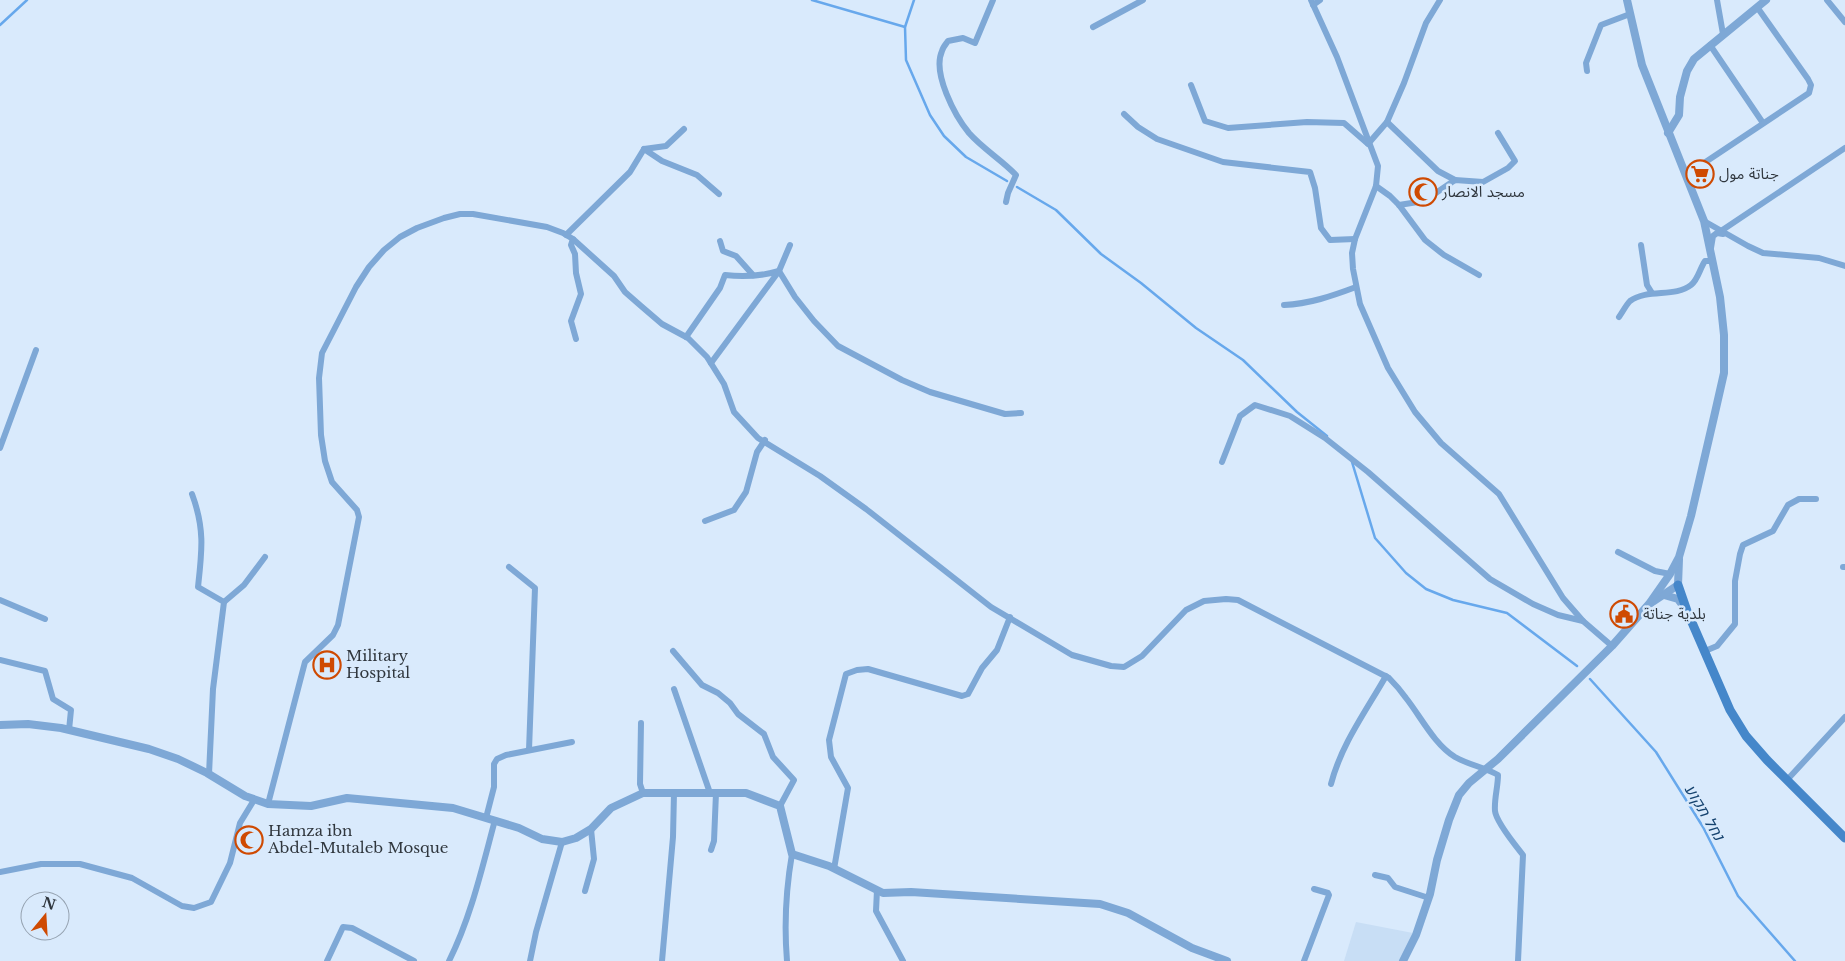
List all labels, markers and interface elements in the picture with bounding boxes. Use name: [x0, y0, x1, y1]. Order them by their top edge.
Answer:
supermarket icon: جناتة مول: [1685, 159, 1715, 189]
place label: جناتة مول: [1719, 164, 1779, 183]
mosque icon: مسجد الانصار: [1408, 177, 1438, 207]
place label: مسجد الانصار: [1441, 182, 1525, 201]
public building icon: بلدية جناتة: [1609, 599, 1639, 629]
place label: بلدية جناتة: [1643, 604, 1706, 623]
place label: Military Hospital: [346, 646, 410, 682]
hospital icon: Military Hospital: [312, 650, 342, 680]
water label: נחל תקוע: [1680, 780, 1730, 845]
place label: Hamza ibn Abdel-Mutaleb Mosque: [267, 821, 448, 857]
mosque icon: Hamza ibn Abdel-Mutaleb Mosque: [234, 825, 264, 855]
north arrow: [20, 891, 70, 941]
text: N: [40, 893, 58, 914]

